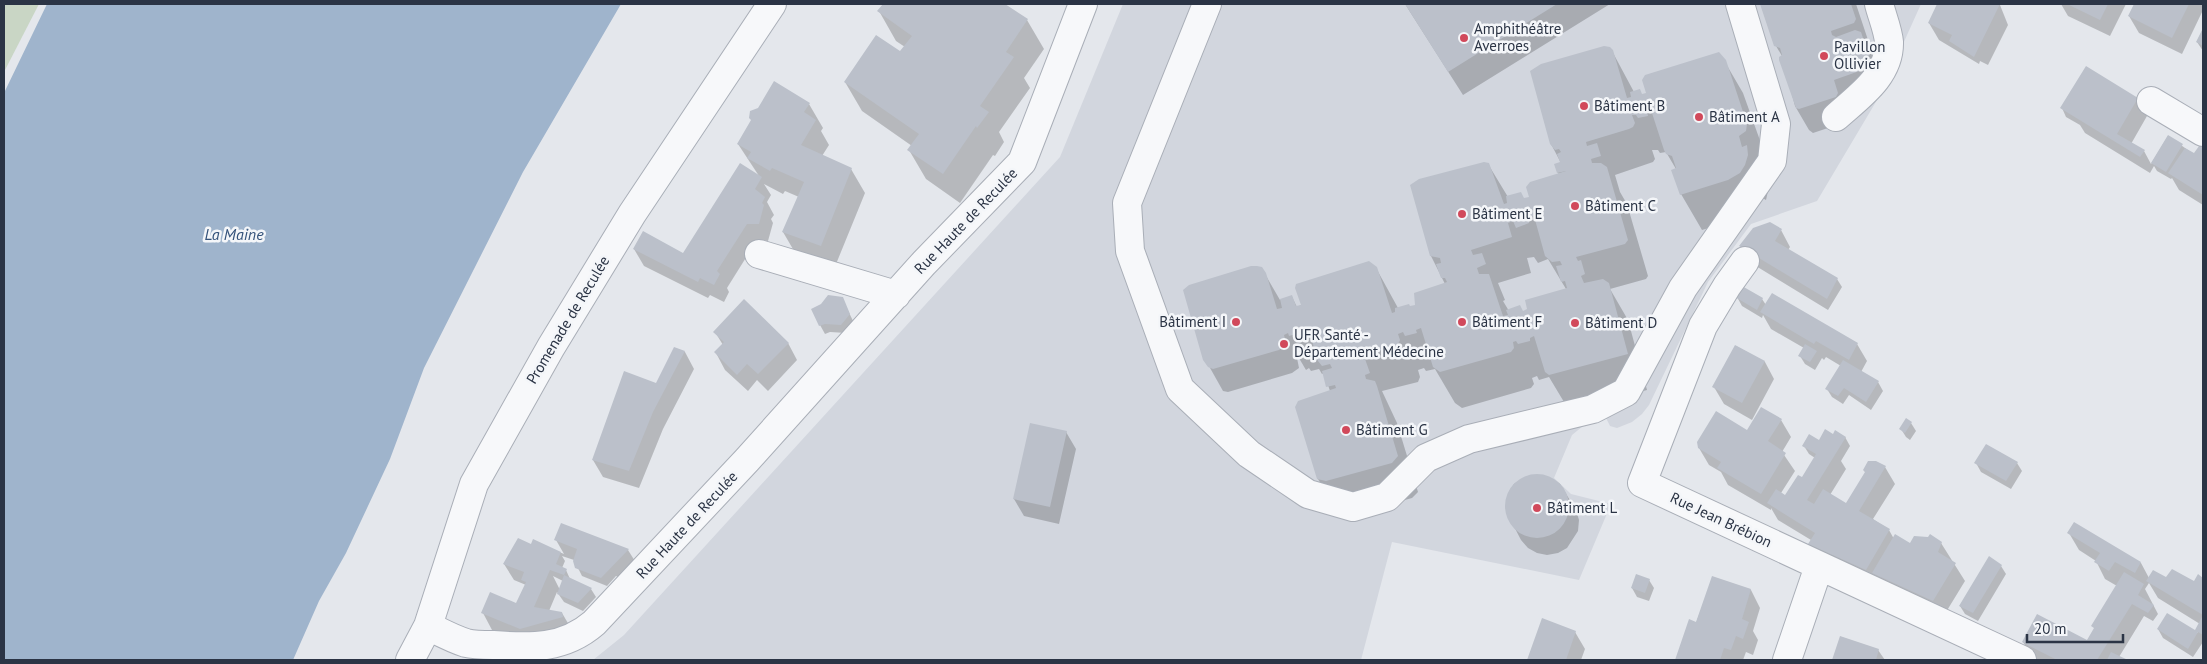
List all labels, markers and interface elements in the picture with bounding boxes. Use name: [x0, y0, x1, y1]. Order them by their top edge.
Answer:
place label: Amphithéâtre Averroes: [1474, 19, 1561, 55]
marker: Amphithéâtre Averroes: [1458, 32, 1470, 44]
place label: Pavillon Ollivier: [1834, 37, 1886, 73]
marker: Pavillon Ollivier: [1818, 50, 1830, 62]
place label: Bâtiment B: [1594, 96, 1665, 115]
marker: Bâtiment B: [1578, 100, 1590, 112]
place label: Bâtiment A: [1709, 107, 1780, 126]
marker: Bâtiment A: [1693, 111, 1705, 123]
street label: Rue Haute de Reculée: [910, 164, 1021, 278]
place label: Bâtiment C: [1585, 196, 1656, 215]
marker: Bâtiment C: [1569, 200, 1581, 212]
place label: Bâtiment E: [1472, 204, 1542, 223]
marker: Bâtiment E: [1456, 208, 1468, 220]
water label: La Maine: [204, 224, 264, 244]
street label: Promenade de Reculée: [522, 252, 613, 387]
place label: Bâtiment I: [1159, 312, 1226, 331]
place label: Bâtiment F: [1472, 312, 1542, 331]
place label: Bâtiment D: [1585, 313, 1657, 332]
marker: Bâtiment I: [1230, 316, 1242, 328]
marker: Bâtiment F: [1456, 316, 1468, 328]
marker: Bâtiment D: [1569, 317, 1581, 329]
place label: UFR Santé - Département Médecine: [1294, 325, 1444, 361]
marker: UFR Santé - Département Médecine: [1278, 338, 1290, 350]
place label: Bâtiment G: [1356, 420, 1428, 439]
marker: Bâtiment G: [1340, 424, 1352, 436]
street label: Rue Haute de Reculée: [632, 467, 741, 582]
street label: Rue Jean Brébion: [1667, 488, 1775, 551]
place label: Bâtiment L: [1547, 498, 1617, 517]
marker: Bâtiment L: [1531, 502, 1543, 514]
scale bar: [2027, 612, 2123, 644]
text: 20 m: [2034, 619, 2067, 638]

